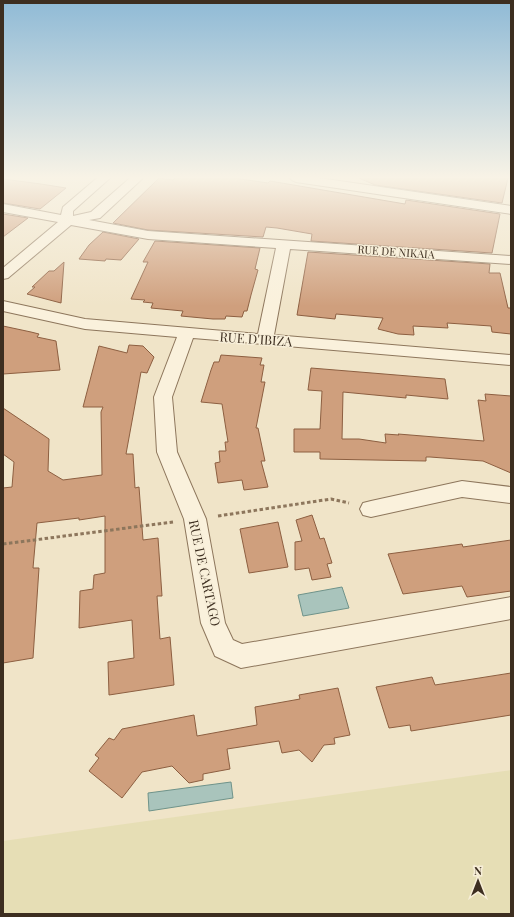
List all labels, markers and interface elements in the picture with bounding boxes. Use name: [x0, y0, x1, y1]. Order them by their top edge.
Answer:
street label: RUE DE NIKAIA: [357, 241, 435, 262]
street label: RUE D'IBIZA: [219, 327, 294, 350]
street label: RUE DE CARTAGO: [186, 518, 225, 628]
north arrow: [458, 861, 498, 901]
text: N: [474, 863, 482, 878]

